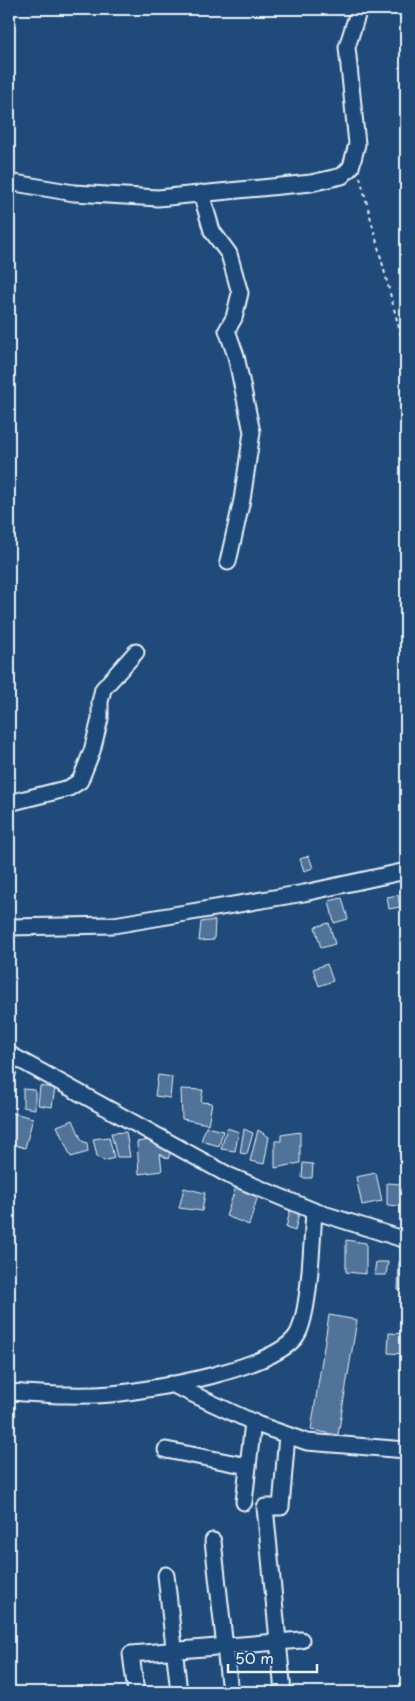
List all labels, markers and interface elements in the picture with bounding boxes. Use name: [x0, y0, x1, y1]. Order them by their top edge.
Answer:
scale bar: [228, 1641, 316, 1673]
text: 50 m: [235, 1646, 274, 1669]

